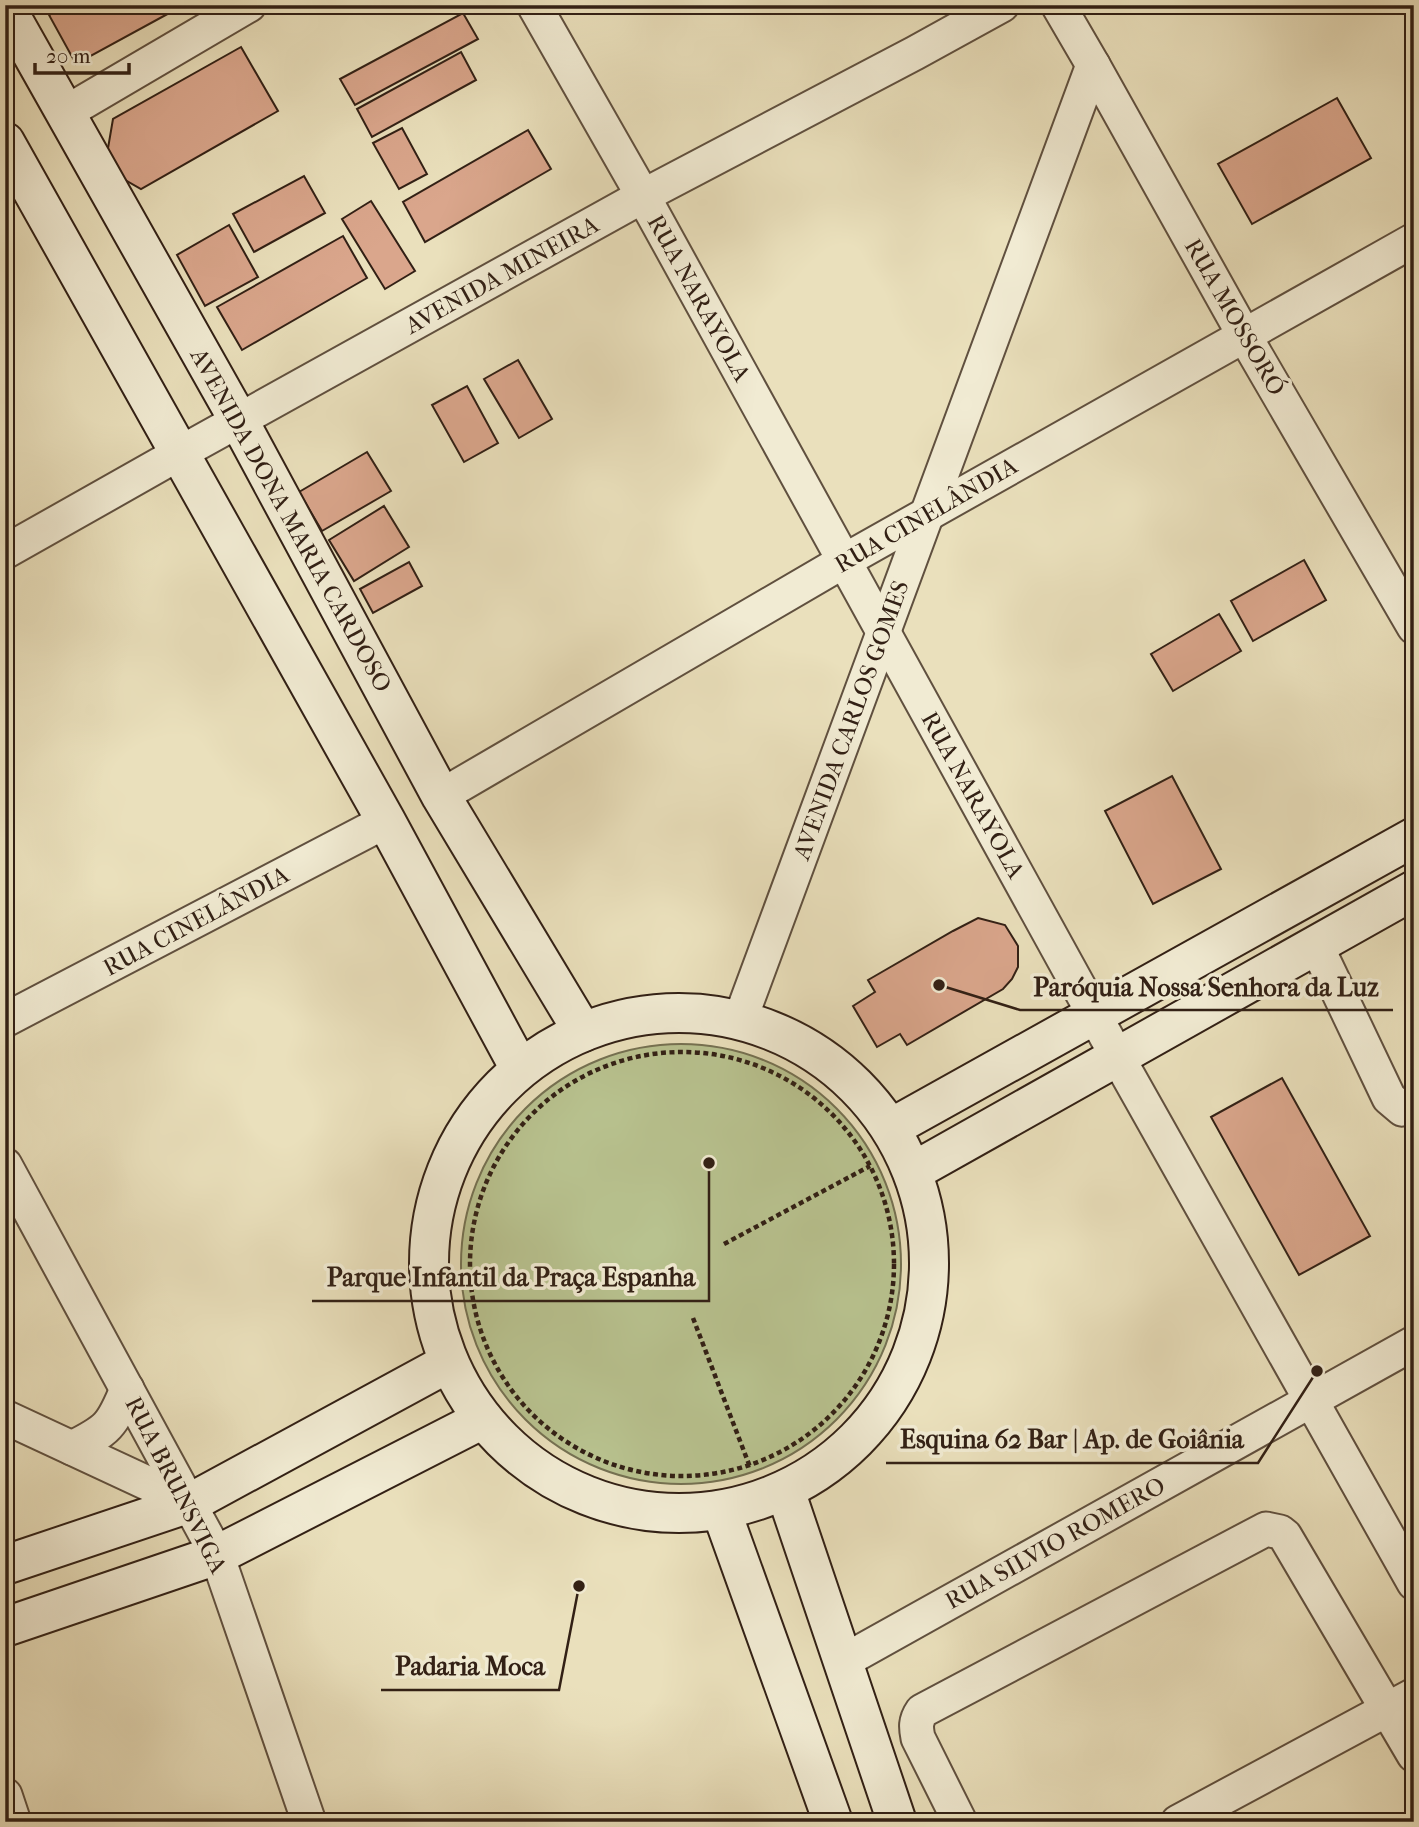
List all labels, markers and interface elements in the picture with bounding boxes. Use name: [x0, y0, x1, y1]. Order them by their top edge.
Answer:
scale bar: [35, 32, 130, 76]
text: 20 m: [46, 44, 91, 68]
street label: AVENIDA MINEIRA: [399, 210, 604, 340]
street label: RUA NARAYOLA: [642, 210, 757, 387]
street label: RUA MOSSORÓ: [1179, 233, 1292, 400]
street label: AVENIDA DONA MARIA CARDOSO: [184, 342, 397, 697]
street label: RUA CINELÂNDIA: [829, 450, 1023, 579]
street label: AVENIDA CARLOS GOMES: [787, 577, 915, 864]
street label: RUA NARAYOLA: [916, 707, 1031, 884]
street label: RUA CINELÂNDIA: [98, 859, 294, 982]
callout: Paróquia Nossa Senhora da Luz: [1020, 963, 1393, 1010]
text: Paróquia Nossa Senhora da Luz: [1033, 972, 1379, 1003]
callout: Parque Infantil da Praça Espanha: [312, 1254, 709, 1301]
text: Parque Infantil da Praça Espanha: [327, 1262, 696, 1294]
street label: RUA BRUNSVIGA: [119, 1392, 233, 1578]
callout: Esquina 62 Bar | Ap. de Goiânia: [886, 1416, 1258, 1463]
text: Esquina 62 Bar | Ap. de Goiânia: [900, 1424, 1245, 1455]
street label: RUA SILVIO ROMERO: [940, 1471, 1170, 1615]
callout: Padaria Moca: [381, 1643, 559, 1690]
text: Padaria Moca: [395, 1651, 546, 1682]

